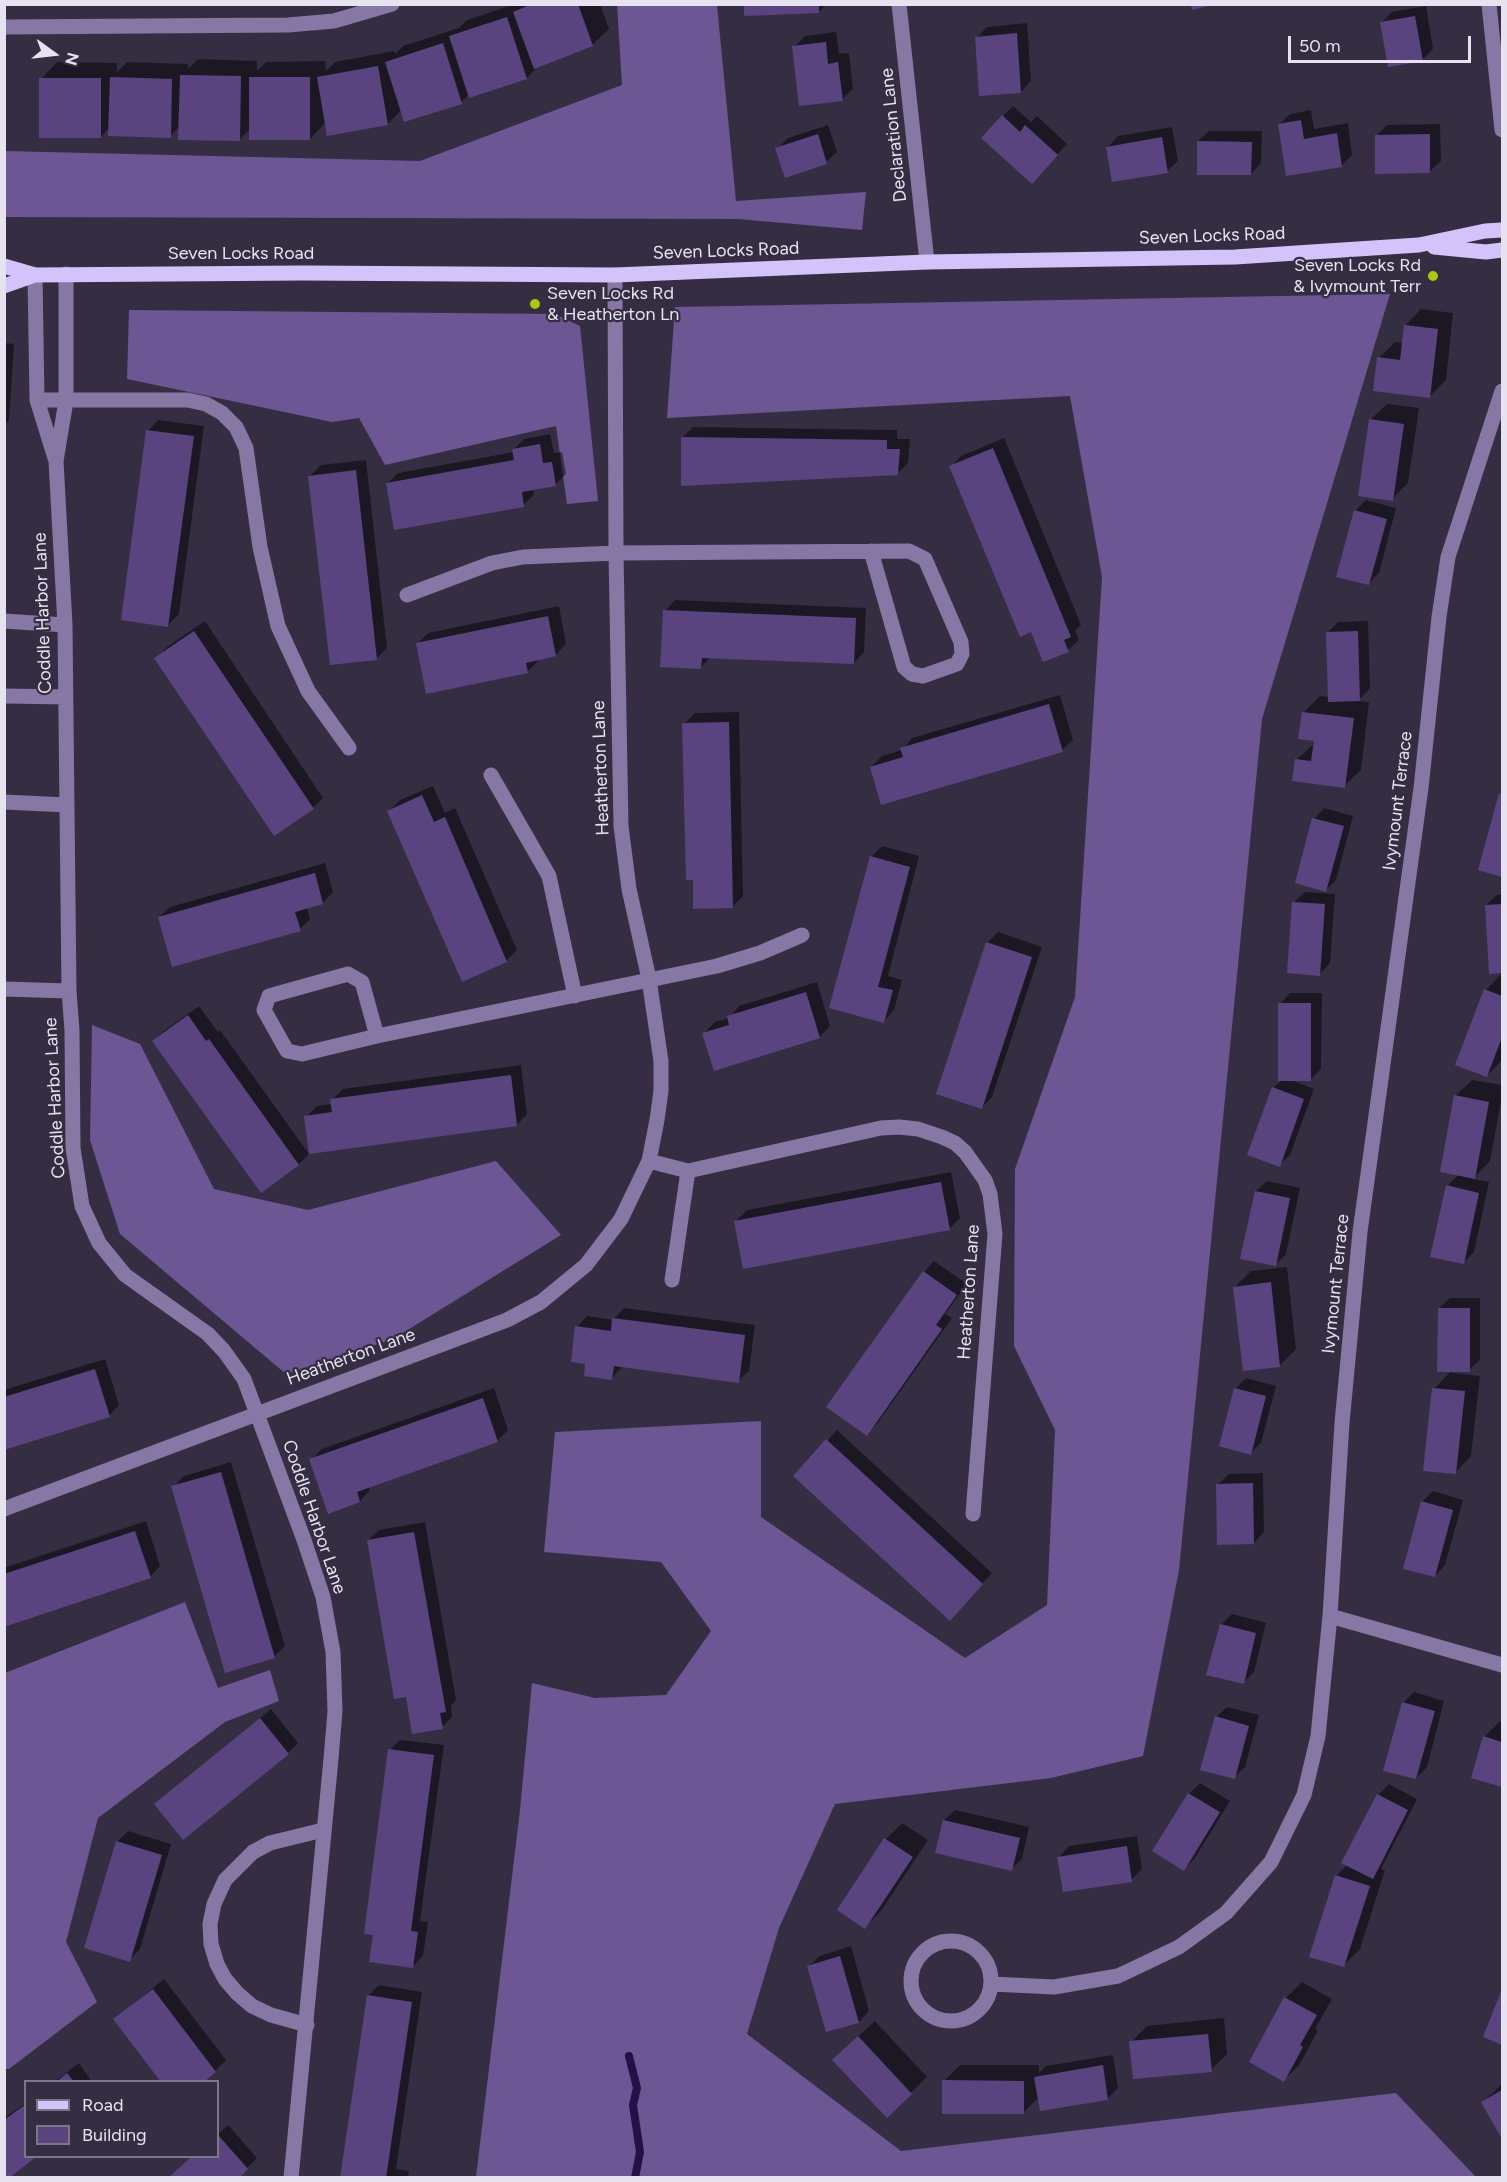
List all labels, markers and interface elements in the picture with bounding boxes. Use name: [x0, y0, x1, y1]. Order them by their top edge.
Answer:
north arrow: [24, 24, 84, 84]
scale bar: [1291, 24, 1474, 62]
text: 50 m: [1299, 35, 1341, 57]
text: N: [61, 50, 83, 67]
street label: Declaration Lane: [876, 67, 912, 203]
street label: Seven Locks Road: [1138, 223, 1286, 249]
street label: Seven Locks Road: [652, 238, 800, 264]
street label: Seven Locks Road: [168, 243, 314, 265]
place label: Seven Locks Rd & Ivymount Terr: [1293, 255, 1421, 298]
marker: Seven Locks Rd & Ivymount Terr: [1426, 269, 1440, 283]
place label: Seven Locks Rd & Heatherton Ln: [547, 283, 679, 326]
marker: Seven Locks Rd & Heatherton Ln: [528, 297, 542, 311]
street label: Coddle Harbor Lane: [29, 532, 57, 694]
street label: Heatherton Lane: [588, 700, 614, 836]
street label: Ivymount Terrace: [1379, 730, 1417, 872]
street label: Coddle Harbor Lane: [40, 1017, 70, 1179]
street label: Ivymount Terrace: [1318, 1213, 1354, 1355]
street label: Heatherton Lane: [954, 1224, 984, 1360]
street label: Heatherton Lane: [284, 1324, 418, 1390]
street label: Coddle Harbor Lane: [278, 1437, 350, 1597]
legend: [24, 2080, 219, 2158]
text: Road: [82, 2094, 123, 2116]
text: Building: [82, 2124, 147, 2146]

